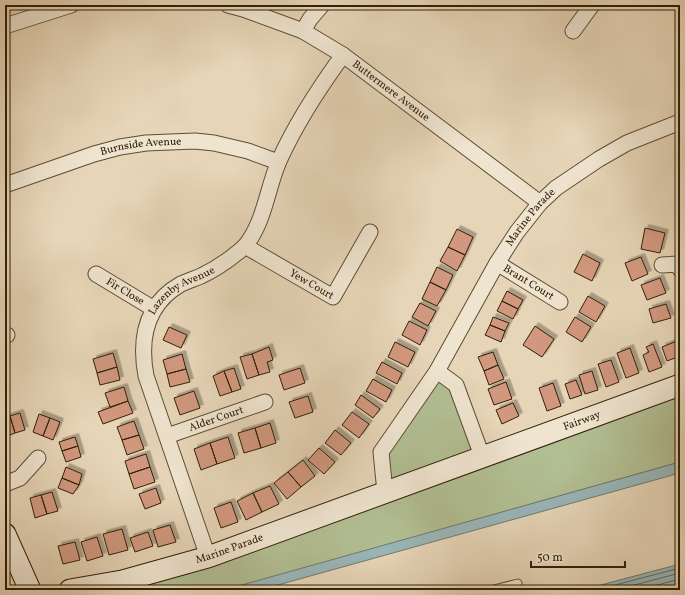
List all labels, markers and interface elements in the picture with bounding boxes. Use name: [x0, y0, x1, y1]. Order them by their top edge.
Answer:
street label: Buttermere Avenue: [349, 57, 433, 125]
street label: Burnside Avenue: [99, 134, 182, 159]
street label: Marine Parade: [502, 185, 559, 249]
street label: Brant Court: [500, 261, 557, 304]
street label: Lazenby Avenue: [145, 263, 218, 318]
street label: Yew Court: [287, 266, 337, 303]
street label: Fir Close: [103, 274, 147, 309]
street label: Alder Court: [187, 402, 246, 435]
street label: Fairway: [561, 407, 603, 434]
street label: Marine Parade: [194, 530, 266, 568]
scale bar: [531, 543, 625, 569]
text: 50 m: [537, 550, 563, 566]

